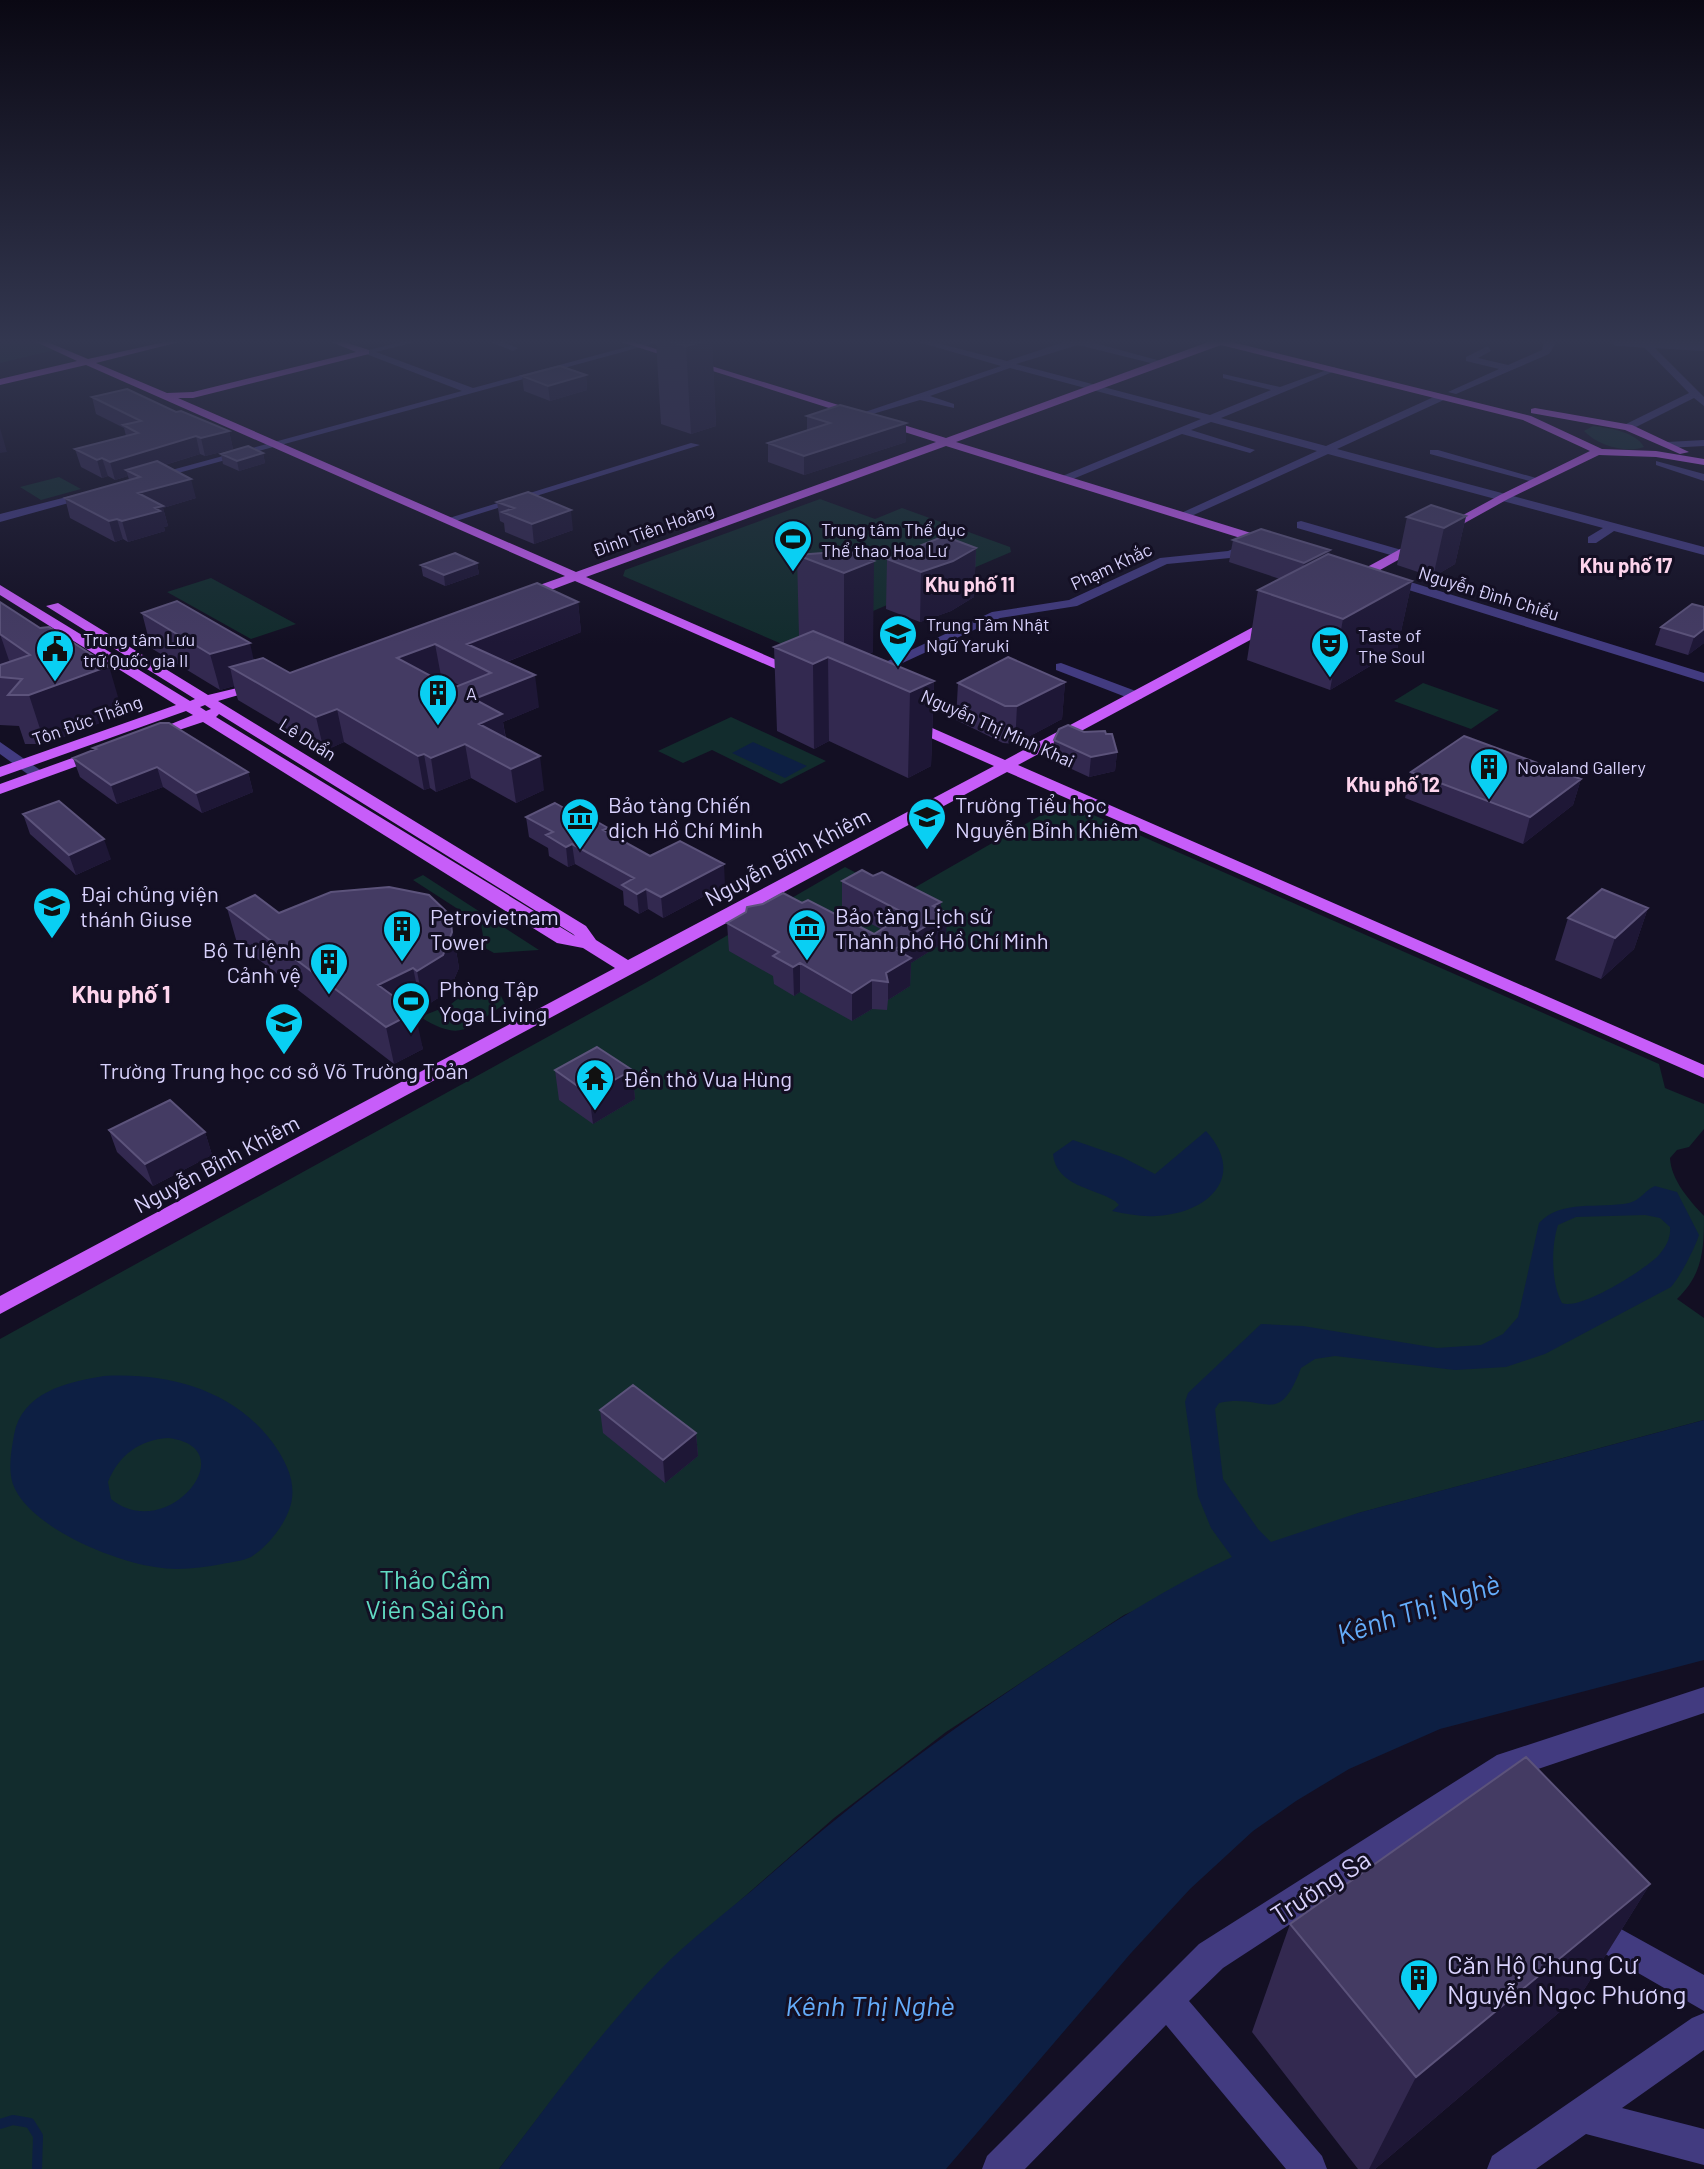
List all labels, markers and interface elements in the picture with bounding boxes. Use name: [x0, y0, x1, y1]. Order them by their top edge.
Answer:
street label: Đinh Tiên Hoàng: [589, 497, 717, 561]
sports icon: Trung tâm Thể dục Thể thao Hoa Lư: [772, 518, 814, 573]
place label: Trung tâm Thể dục Thể thao Hoa Lư: [821, 518, 966, 561]
street label: Phạm Khắc: [1067, 538, 1155, 594]
district label: Khu phố 17: [1580, 553, 1672, 577]
street label: Nguyễn Đình Chiểu: [1416, 561, 1562, 625]
district label: Khu phố 11: [925, 572, 1015, 596]
school or university icon: Trung Tâm Nhật Ngữ Yaruki: [877, 613, 919, 668]
place label: Trung Tâm Nhật Ngữ Yaruki: [926, 613, 1050, 656]
theatre icon: Taste of The Soul: [1309, 624, 1351, 679]
place label: Taste of The Soul: [1358, 624, 1425, 667]
public building icon: Trung tâm Lưu trữ Quốc gia II: [34, 628, 76, 683]
place label: Trung tâm Lưu trữ Quốc gia II: [83, 628, 195, 671]
building icon: A: [417, 672, 459, 727]
place label: A: [466, 682, 477, 704]
street label: Nguyễn Thị Minh Khai: [918, 684, 1078, 772]
street label: Tôn Đức Thắng: [29, 690, 145, 750]
street label: Lê Duẩn: [276, 713, 340, 765]
building icon: Novaland Gallery: [1468, 746, 1510, 801]
place label: Novaland Gallery: [1517, 756, 1646, 778]
district label: Khu phố 12: [1346, 772, 1440, 796]
place label: Bảo tàng Chiến dịch Hồ Chí Minh: [608, 791, 763, 842]
place label: Trường Tiểu học Nguyễn Bỉnh Khiêm: [955, 791, 1139, 842]
museum icon: Bảo tàng Chiến dịch Hồ Chí Minh: [559, 796, 601, 851]
school or university icon: Trường Tiểu học Nguyễn Bỉnh Khiêm: [906, 796, 948, 851]
street label: Nguyễn Bỉnh Khiêm: [700, 801, 874, 911]
place label: Đại chủng viện thánh Giuse: [80, 880, 219, 931]
school or university icon: Đại chủng viện thánh Giuse: [31, 885, 73, 940]
place label: Bảo tàng Lịch sử Thành phố Hồ Chí Minh: [835, 902, 1049, 953]
place label: Petrovietnam Tower: [430, 903, 559, 954]
museum icon: Bảo tàng Lịch sử Thành phố Hồ Chí Minh: [786, 907, 828, 962]
building icon: Petrovietnam Tower: [381, 908, 423, 963]
place label: Bộ Tư lệnh Cảnh vệ: [203, 936, 301, 987]
building icon: Bộ Tư lệnh Cảnh vệ: [308, 941, 350, 996]
place label: Phòng Tập Yoga Living: [439, 975, 547, 1026]
district label: Khu phố 1: [71, 979, 171, 1008]
sports icon: Phòng Tập Yoga Living: [390, 980, 432, 1035]
school or university icon: Trường Trung học cơ sở Võ Trường Toản: [263, 1001, 305, 1056]
place label: Trường Trung học cơ sở Võ Trường Toản: [99, 1057, 469, 1083]
temple icon: Đền thờ Vua Hùng: [574, 1057, 616, 1112]
place label: Đền thờ Vua Hùng: [623, 1065, 792, 1091]
street label: Nguyễn Bỉnh Khiêm: [129, 1108, 303, 1218]
park label: Thảo Cầm Viên Sài Gòn: [365, 1563, 505, 1624]
water label: Kênh Thị Nghè: [1332, 1566, 1504, 1650]
street label: Trường Sa: [1264, 1842, 1376, 1930]
place label: Căn Hộ Chung Cư Nguyễn Ngọc Phương: [1447, 1948, 1686, 2009]
building icon: Căn Hộ Chung Cư Nguyễn Ngọc Phương: [1398, 1957, 1440, 2012]
water label: Kênh Thị Nghè: [785, 1988, 955, 2022]

